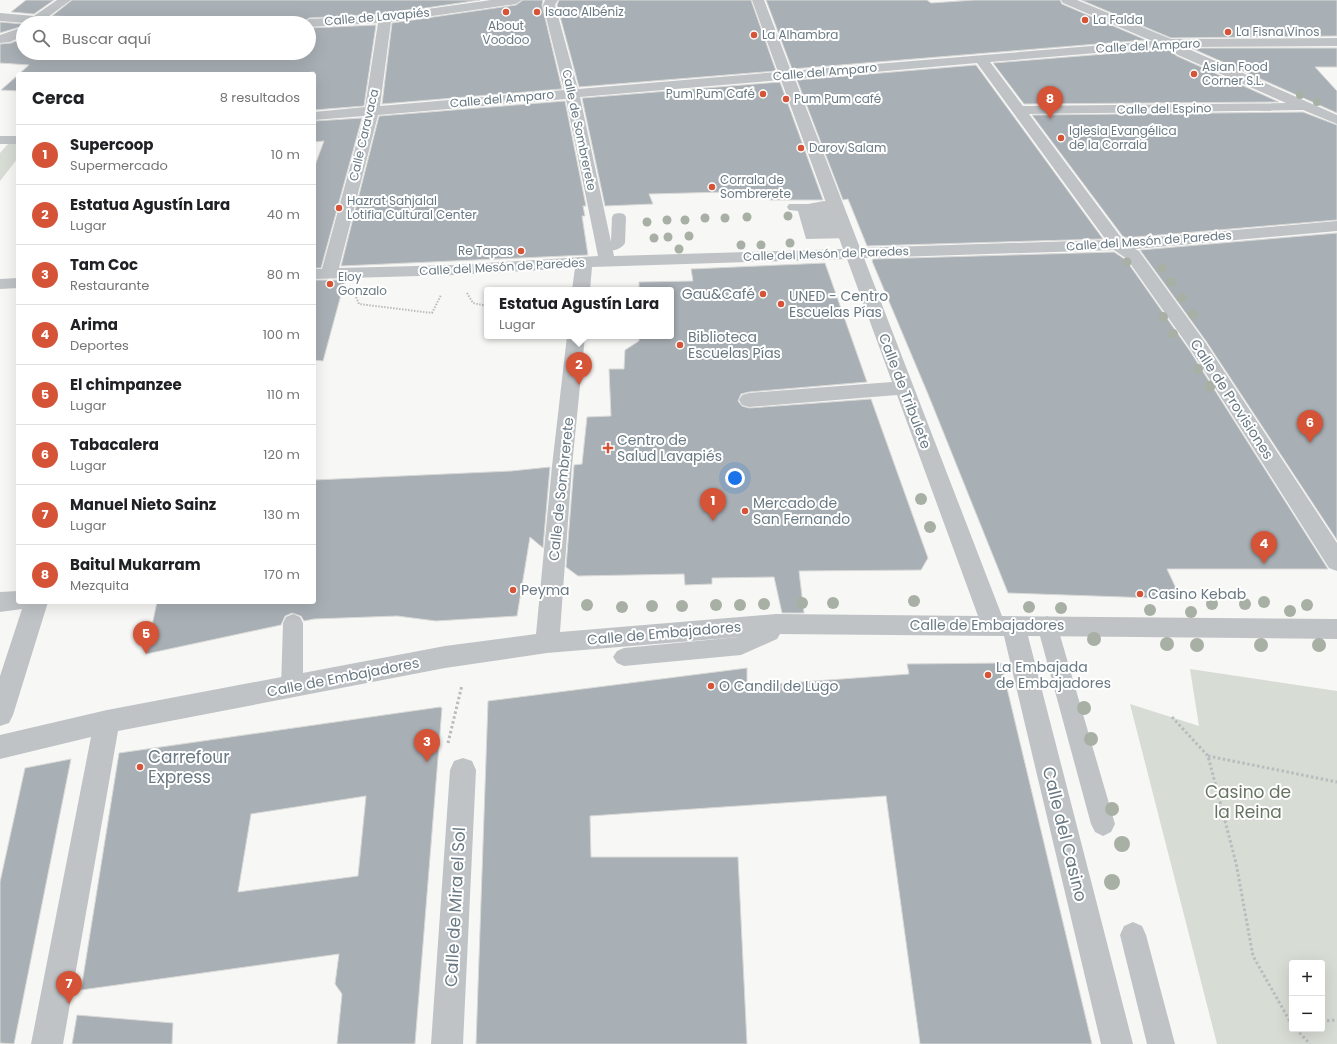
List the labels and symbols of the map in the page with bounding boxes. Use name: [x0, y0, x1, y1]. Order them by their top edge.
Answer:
street label: Calle de Lavapiés: [324, 3, 430, 30]
place label: Isaac Albéniz: [545, 3, 624, 20]
marker: About Voodoo: [501, 7, 511, 17]
marker: Isaac Albéniz: [532, 7, 542, 17]
place label: La Falda: [1093, 11, 1143, 28]
marker: La Falda: [1080, 15, 1090, 25]
place label: About Voodoo: [483, 17, 530, 48]
place label: La Fisna Vinos: [1236, 23, 1319, 40]
place label: La Alhambra: [762, 26, 838, 43]
marker: La Fisna Vinos: [1223, 27, 1233, 37]
marker: La Alhambra: [749, 30, 759, 40]
street label: Calle del Amparo: [1095, 34, 1201, 57]
street label: Calle del Amparo: [772, 58, 878, 85]
place label: Asian Food Corner S.L.: [1202, 58, 1268, 89]
street label: Calle de Sombrerete: [558, 68, 601, 192]
marker: Asian Food Corner S.L.: [1189, 69, 1199, 79]
street label: Calle del Amparo: [449, 85, 555, 112]
place label: Pum Pum Café: [666, 85, 755, 102]
pin: 8: [1037, 86, 1063, 119]
street label: Calle Caravaca: [345, 87, 382, 183]
marker: Pum Pum Café: [758, 89, 768, 99]
place label: Pum Pum café: [794, 90, 881, 107]
marker: Pum Pum café: [781, 94, 791, 104]
street label: Calle del Espino: [1117, 99, 1212, 118]
place label: Iglesia Evangélica de la Corrala: [1069, 122, 1177, 153]
marker: Iglesia Evangélica de la Corrala: [1056, 133, 1066, 143]
place label: Darov Salam: [809, 139, 886, 156]
marker: Darov Salam: [796, 143, 806, 153]
place label: Corrala de Sombrerete: [720, 171, 791, 202]
marker: Corrala de Sombrerete: [707, 182, 717, 192]
place label: Hazrat Sahjalal Lotifia Cultural Center: [347, 192, 477, 223]
marker: Hazrat Sahjalal Lotifia Cultural Center: [334, 203, 344, 213]
street label: Calle del Mesón de Paredes: [1066, 226, 1232, 255]
place label: Re Tapas: [458, 242, 513, 259]
street label: Calle del Mesón de Paredes: [743, 242, 909, 265]
marker: Re Tapas: [516, 246, 526, 256]
street label: Calle del Mesón de Paredes: [419, 254, 585, 279]
place label: Eloy Gonzalo: [338, 268, 387, 299]
marker: Eloy Gonzalo: [325, 279, 335, 289]
place label: Gau&Café: [682, 284, 755, 304]
place label: UNED - Centro Escuelas Pías: [789, 286, 888, 322]
marker: Gau&Café: [758, 289, 768, 299]
marker: UNED - Centro Escuelas Pías: [776, 299, 786, 309]
place label: Biblioteca Escuelas Pías: [688, 327, 781, 363]
street label: Calle de Tribulete: [874, 330, 936, 452]
street label: Calle de Provisiones: [1186, 335, 1278, 463]
marker: Biblioteca Escuelas Pías: [675, 340, 685, 350]
pin: 2: [566, 352, 592, 385]
pin: 6: [1297, 410, 1323, 443]
street label: Calle de Sombrerete: [544, 416, 579, 562]
place label: Centro de Salud Lavapiés: [617, 430, 722, 466]
marker: Centro de Salud Lavapiés: [602, 442, 614, 454]
your location: [725, 468, 745, 488]
pin: 1: [700, 488, 726, 521]
place label: Mercado de San Fernando: [753, 493, 850, 529]
marker: Mercado de San Fernando: [740, 506, 750, 516]
pin: 4: [1251, 531, 1277, 564]
place label: Peyma: [521, 580, 570, 600]
place label: Casino Kebab: [1148, 584, 1246, 604]
marker: Peyma: [508, 585, 518, 595]
marker: Casino Kebab: [1135, 589, 1145, 599]
street label: Calle de Embajadores: [910, 615, 1064, 635]
street label: Calle de Embajadores: [586, 616, 742, 650]
pin: 5: [133, 621, 159, 654]
street label: Calle de Embajadores: [265, 652, 421, 702]
place label: La Embajada de Embajadores: [996, 657, 1111, 693]
marker: La Embajada de Embajadores: [983, 670, 993, 680]
place label: O Candil de Lugo: [719, 676, 838, 696]
marker: O Candil de Lugo: [706, 681, 716, 691]
pin: 3: [414, 729, 440, 762]
place label: Carrefour Express: [148, 745, 230, 789]
marker: Carrefour Express: [135, 762, 145, 772]
street label: Calle del Casino: [1037, 764, 1093, 904]
park label: Casino de la Reina: [1205, 780, 1291, 824]
street label: Calle de Mira el Sol: [439, 826, 471, 988]
pin: 7: [56, 971, 82, 1004]

